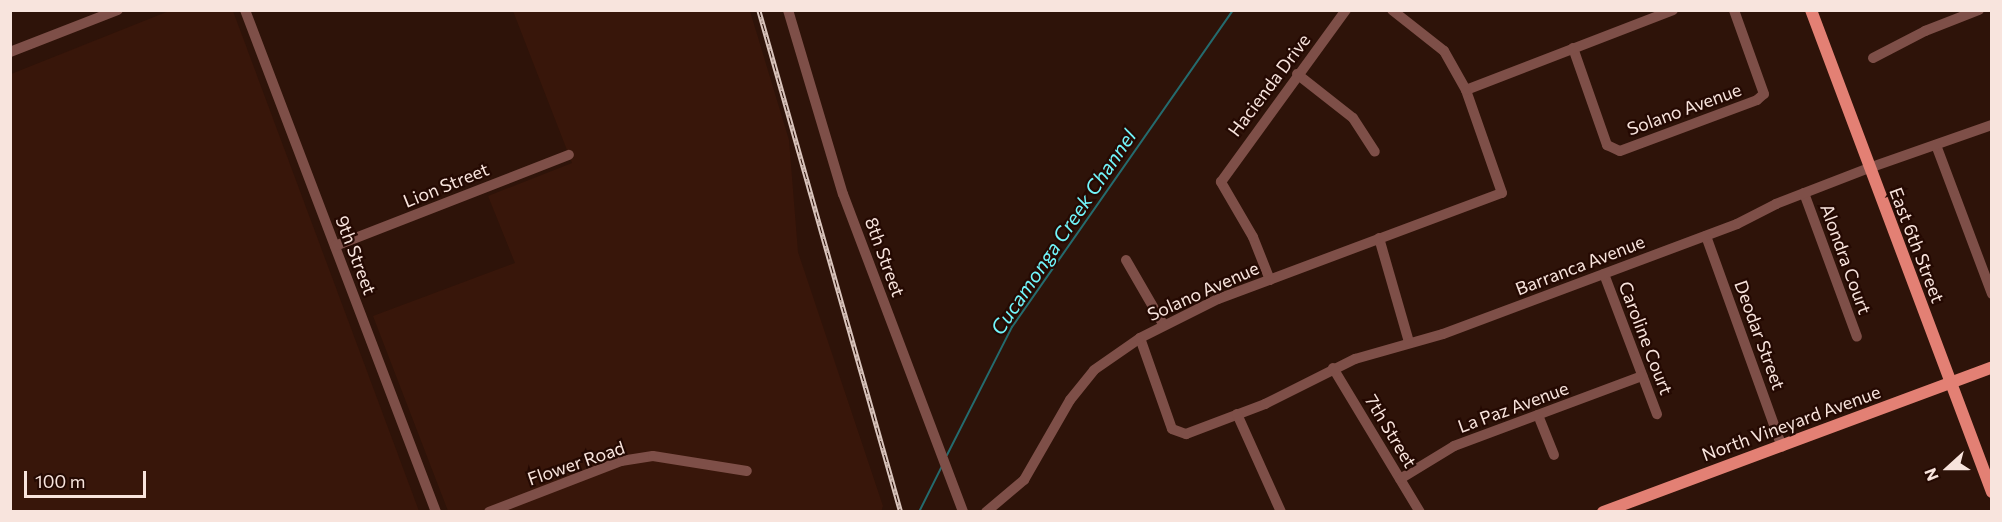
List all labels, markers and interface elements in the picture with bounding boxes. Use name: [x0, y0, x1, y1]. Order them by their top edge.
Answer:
street label: Hacienda Drive: [1223, 29, 1315, 141]
street label: Solano Avenue: [1624, 78, 1744, 140]
water label: Cucamonga Creek Channel: [985, 125, 1141, 339]
street label: Lion Street: [400, 158, 492, 212]
street label: East 6th Street: [1885, 184, 1949, 306]
street label: Alondra Court: [1816, 201, 1876, 317]
street label: 9th Street: [331, 212, 381, 298]
street label: 8th Street: [861, 214, 909, 300]
street label: Barranca Avenue: [1512, 230, 1648, 300]
street label: Solano Avenue: [1144, 257, 1262, 325]
street label: Deodar Street: [1730, 277, 1790, 393]
street label: Caroline Court: [1614, 278, 1678, 398]
street label: La Paz Avenue: [1455, 377, 1571, 437]
street label: North Vineyard Avenue: [1699, 381, 1883, 465]
street label: 7th Street: [1361, 390, 1421, 472]
street label: Flower Road: [524, 436, 628, 490]
north arrow: [1918, 438, 1978, 498]
scale bar: [27, 459, 148, 497]
text: N: [1920, 466, 1942, 484]
text: 100 m: [35, 470, 85, 492]

